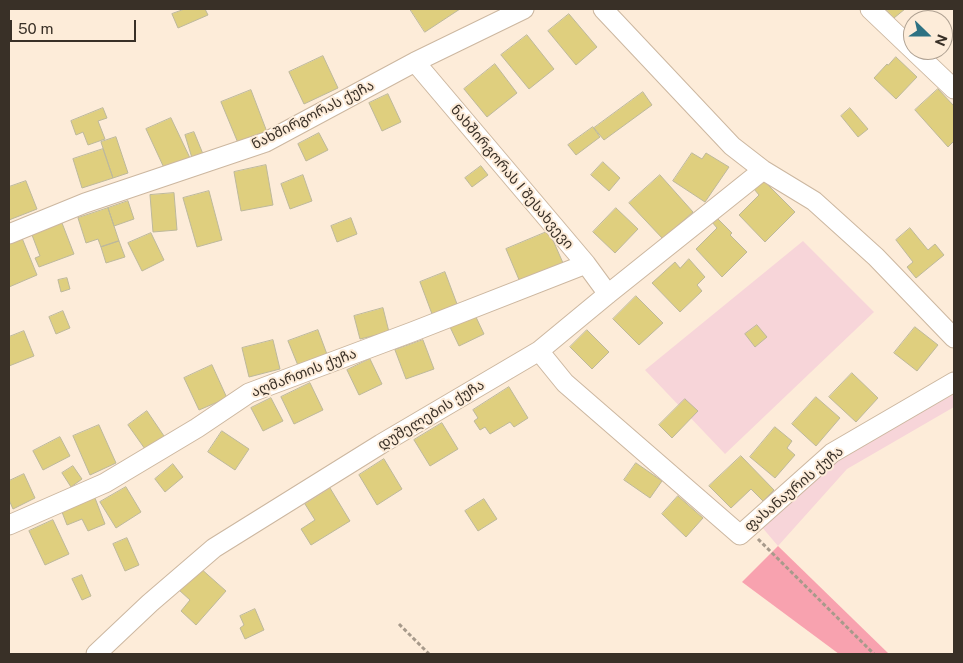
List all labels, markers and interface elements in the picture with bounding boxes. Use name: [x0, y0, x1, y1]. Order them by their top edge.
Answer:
scale bar: [12, 10, 139, 42]
north arrow: [903, 10, 953, 60]
text: 50 m: [18, 20, 53, 37]
text: N: [932, 32, 950, 48]
street label: ნახშირგორას ქუჩა: [249, 77, 377, 153]
street label: ნახშირგორას I შესახვევი: [447, 102, 577, 252]
street label: აღმართის ქუჩა: [249, 345, 359, 401]
street label: დუშელების ქუჩა: [375, 377, 487, 453]
street label: ფასანაურის ქუჩა: [741, 443, 847, 535]

